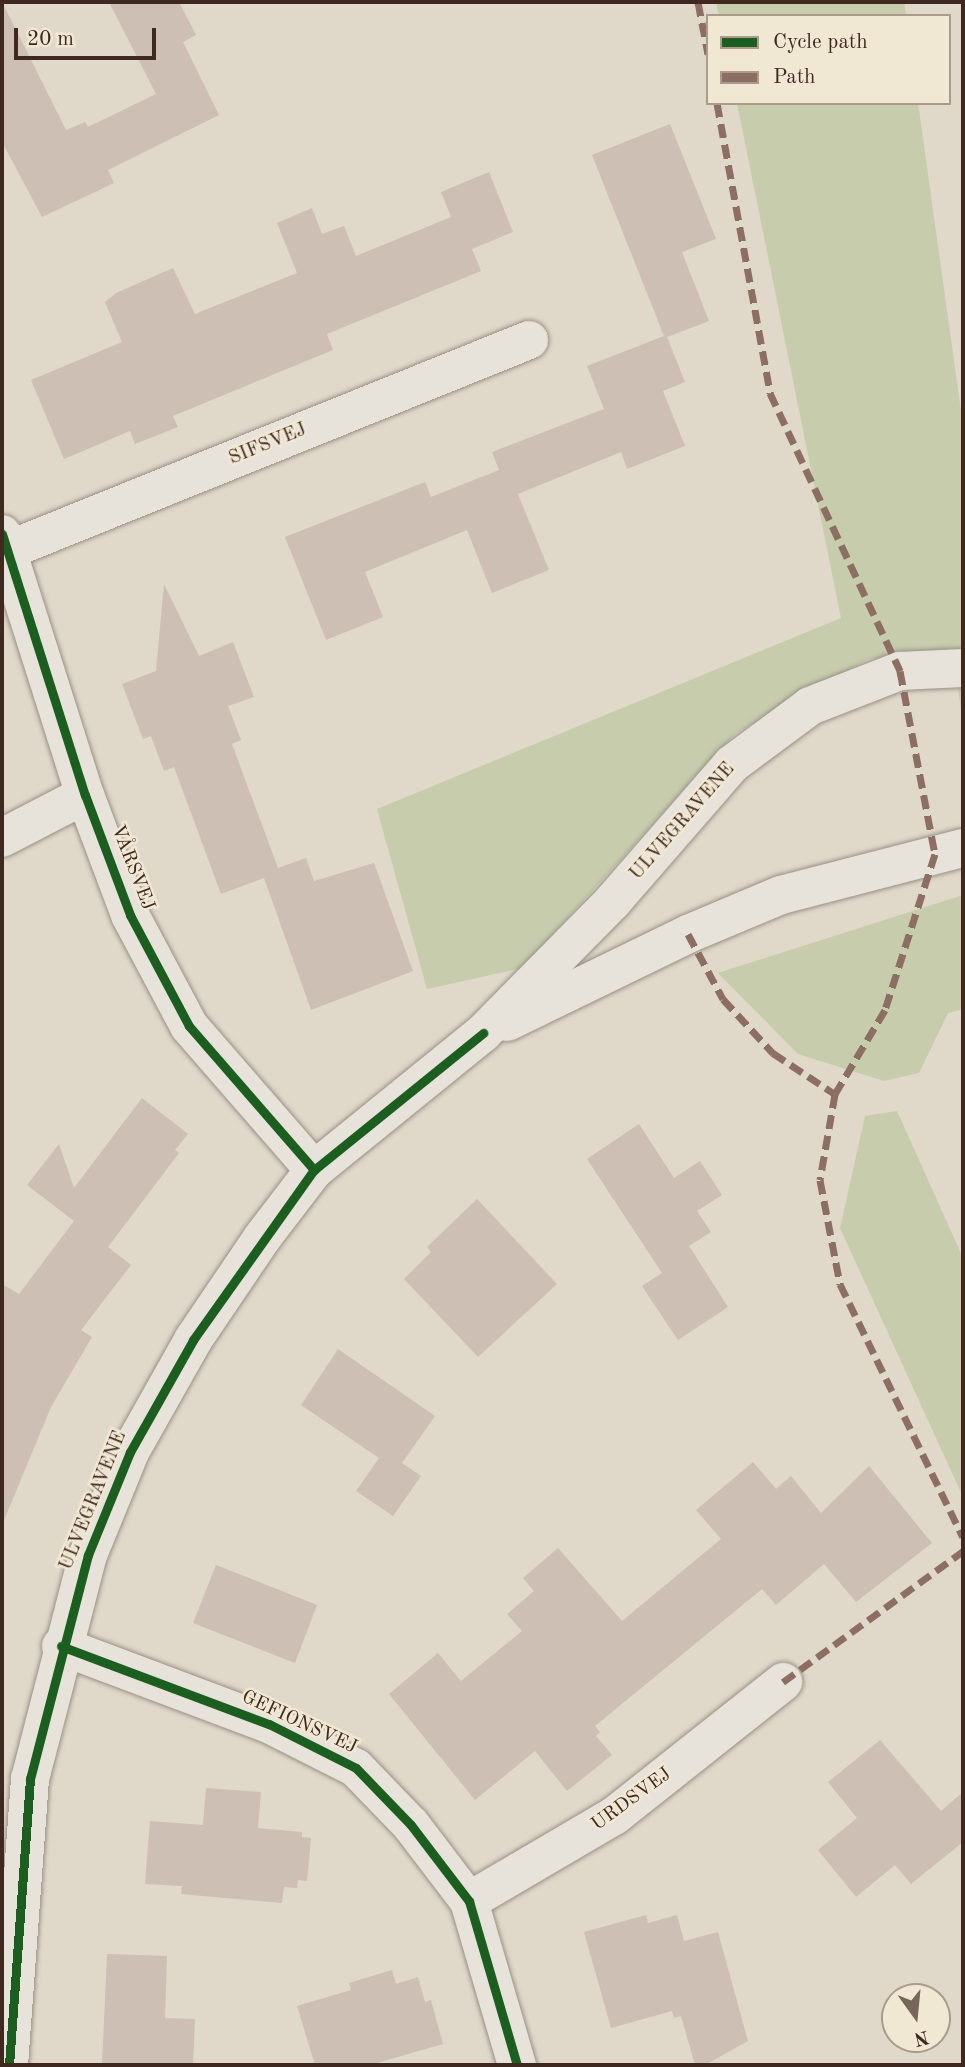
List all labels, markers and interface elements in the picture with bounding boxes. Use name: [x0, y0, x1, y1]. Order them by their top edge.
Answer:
scale bar: [18, 14, 159, 58]
legend: [706, 14, 951, 105]
text: 20 m: [27, 29, 74, 50]
text: Cycle path: [773, 32, 868, 53]
text: Path: [773, 67, 816, 88]
street label: SIFSVEJ: [226, 419, 310, 471]
street label: ULVEGRAVENE: [626, 758, 740, 886]
street label: VÅRSVEJ: [105, 822, 159, 914]
street label: ULVEGRAVENE: [56, 1428, 132, 1574]
street label: GEFIONSVEJ: [238, 1686, 360, 1760]
street label: URDSVEJ: [588, 1763, 676, 1837]
north arrow: [881, 1983, 951, 2053]
text: N: [912, 2026, 931, 2048]

